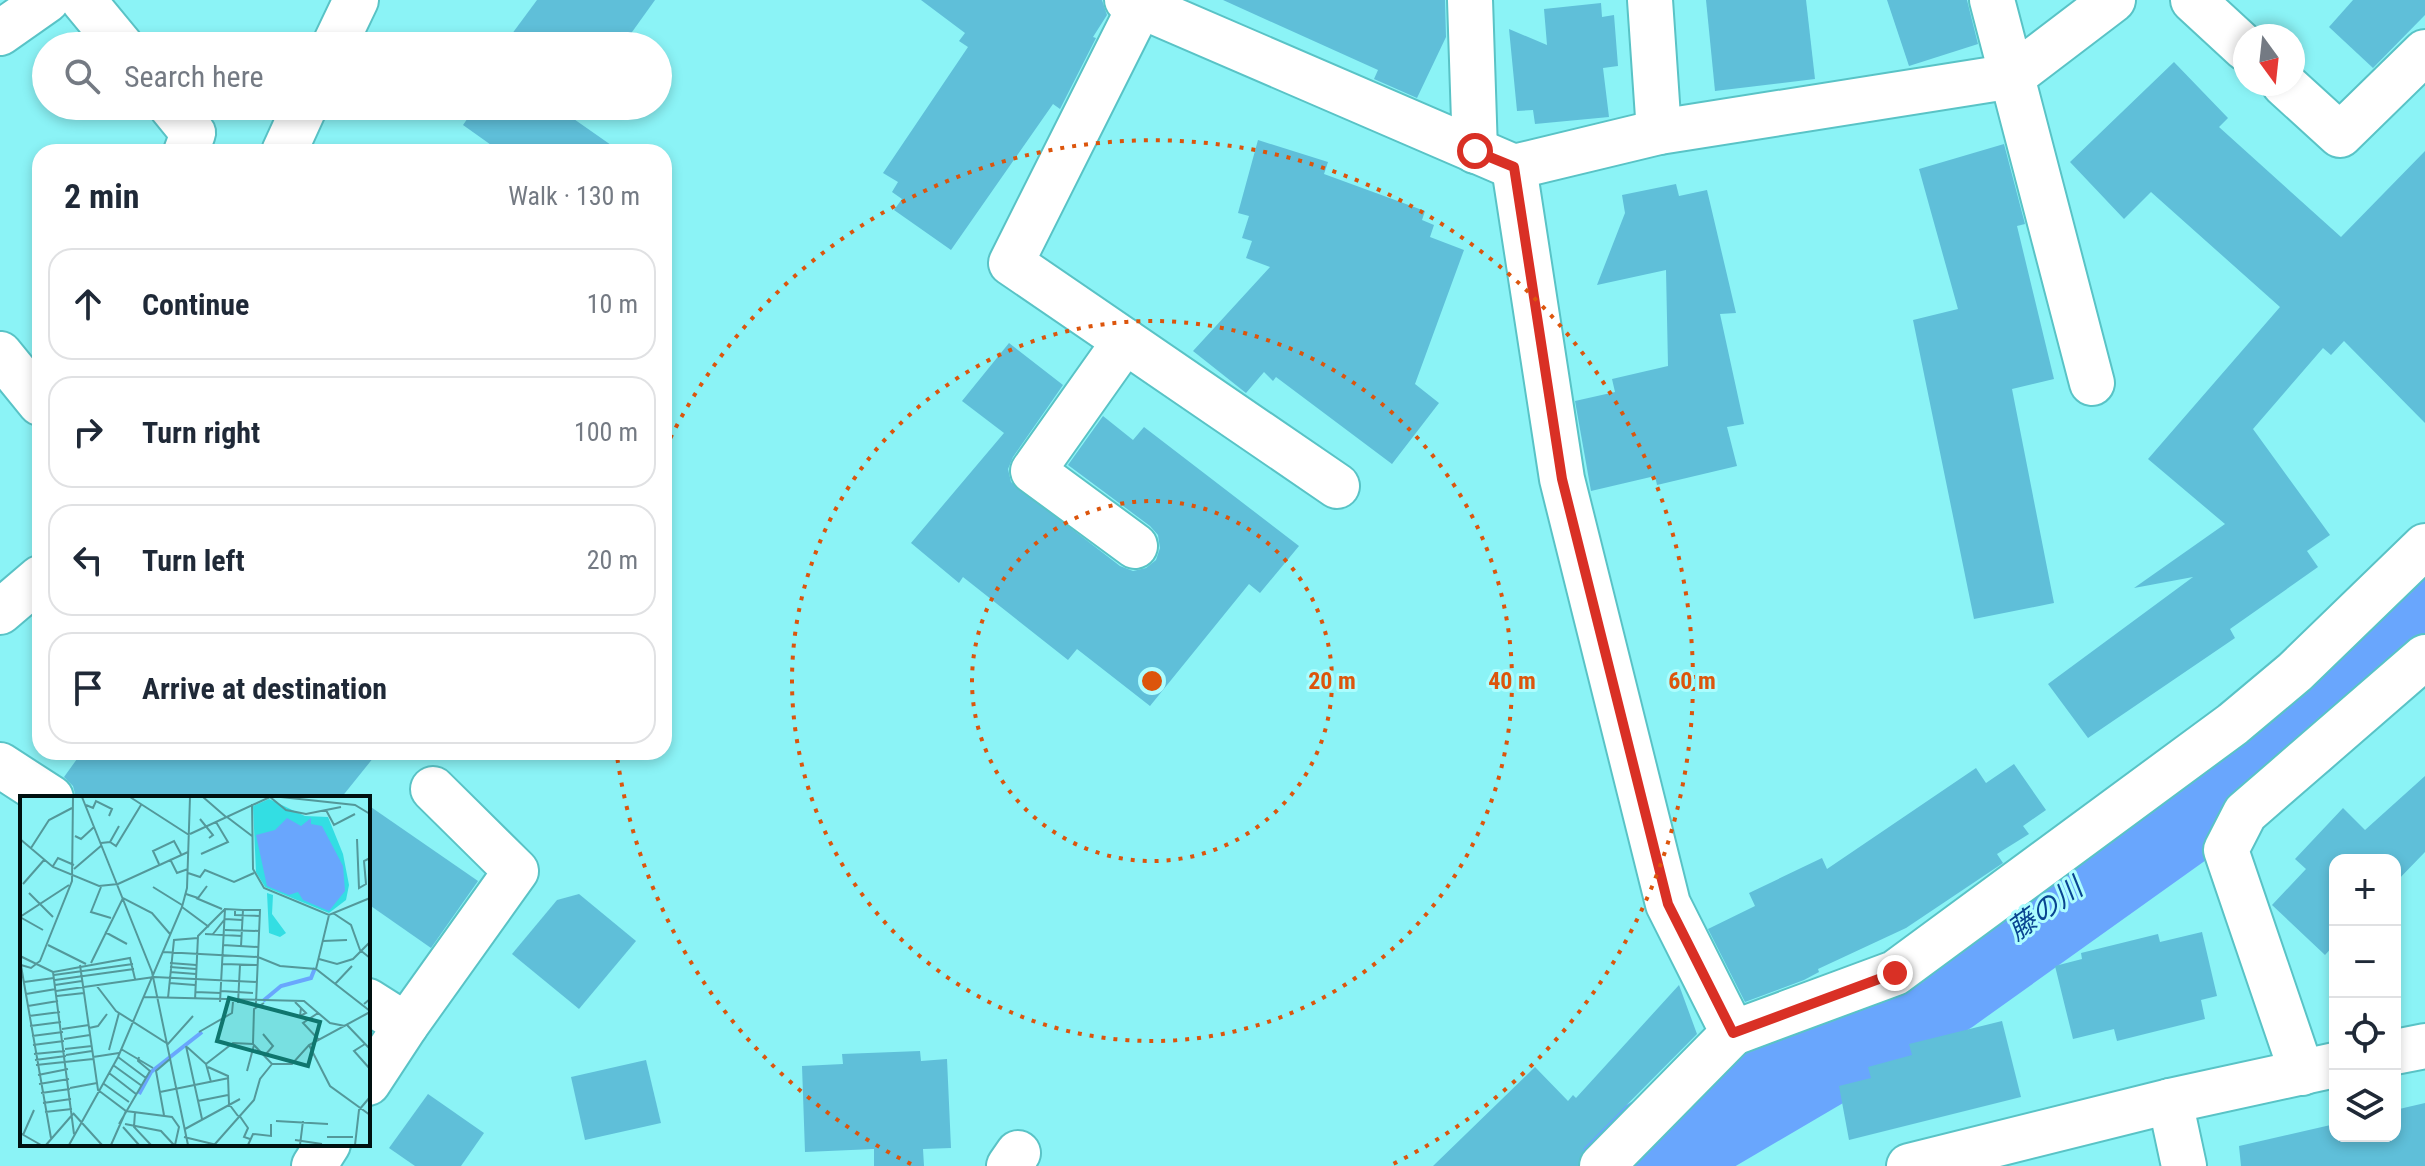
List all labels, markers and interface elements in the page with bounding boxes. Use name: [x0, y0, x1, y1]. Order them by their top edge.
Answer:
north arrow: [2233, 24, 2305, 96]
search box: [32, 32, 672, 120]
icon: search: [60, 54, 104, 98]
text: Search here: [124, 59, 264, 94]
route start: [1457, 133, 1493, 169]
text: 2 min: [64, 176, 140, 216]
text: Walk · 130 m: [508, 181, 640, 211]
icon: ahead: [66, 282, 110, 326]
text: Continue: [142, 287, 249, 322]
text: 10 m: [587, 289, 638, 319]
icon: right: [66, 410, 110, 454]
text: Turn right: [142, 415, 260, 450]
text: 100 m: [574, 417, 638, 447]
icon: left: [66, 538, 110, 582]
text: Turn left: [142, 543, 245, 578]
text: 20 m: [587, 545, 638, 575]
icon: arrive: [66, 666, 110, 710]
centre of rings: [1138, 667, 1166, 695]
text: 20 m: [1308, 667, 1356, 695]
text: 40 m: [1488, 667, 1536, 695]
text: 60 m: [1668, 667, 1716, 695]
text: Arrive at destination: [142, 671, 387, 706]
inset map: [20, 796, 370, 1146]
map controls: [2329, 854, 2401, 1142]
button: +: [2329, 854, 2401, 926]
water label: 藤の川: [2001, 869, 2091, 947]
button: −: [2329, 926, 2401, 998]
route end: [1877, 955, 1913, 991]
button: locate: [2329, 998, 2401, 1070]
button: layers: [2329, 1070, 2401, 1142]

